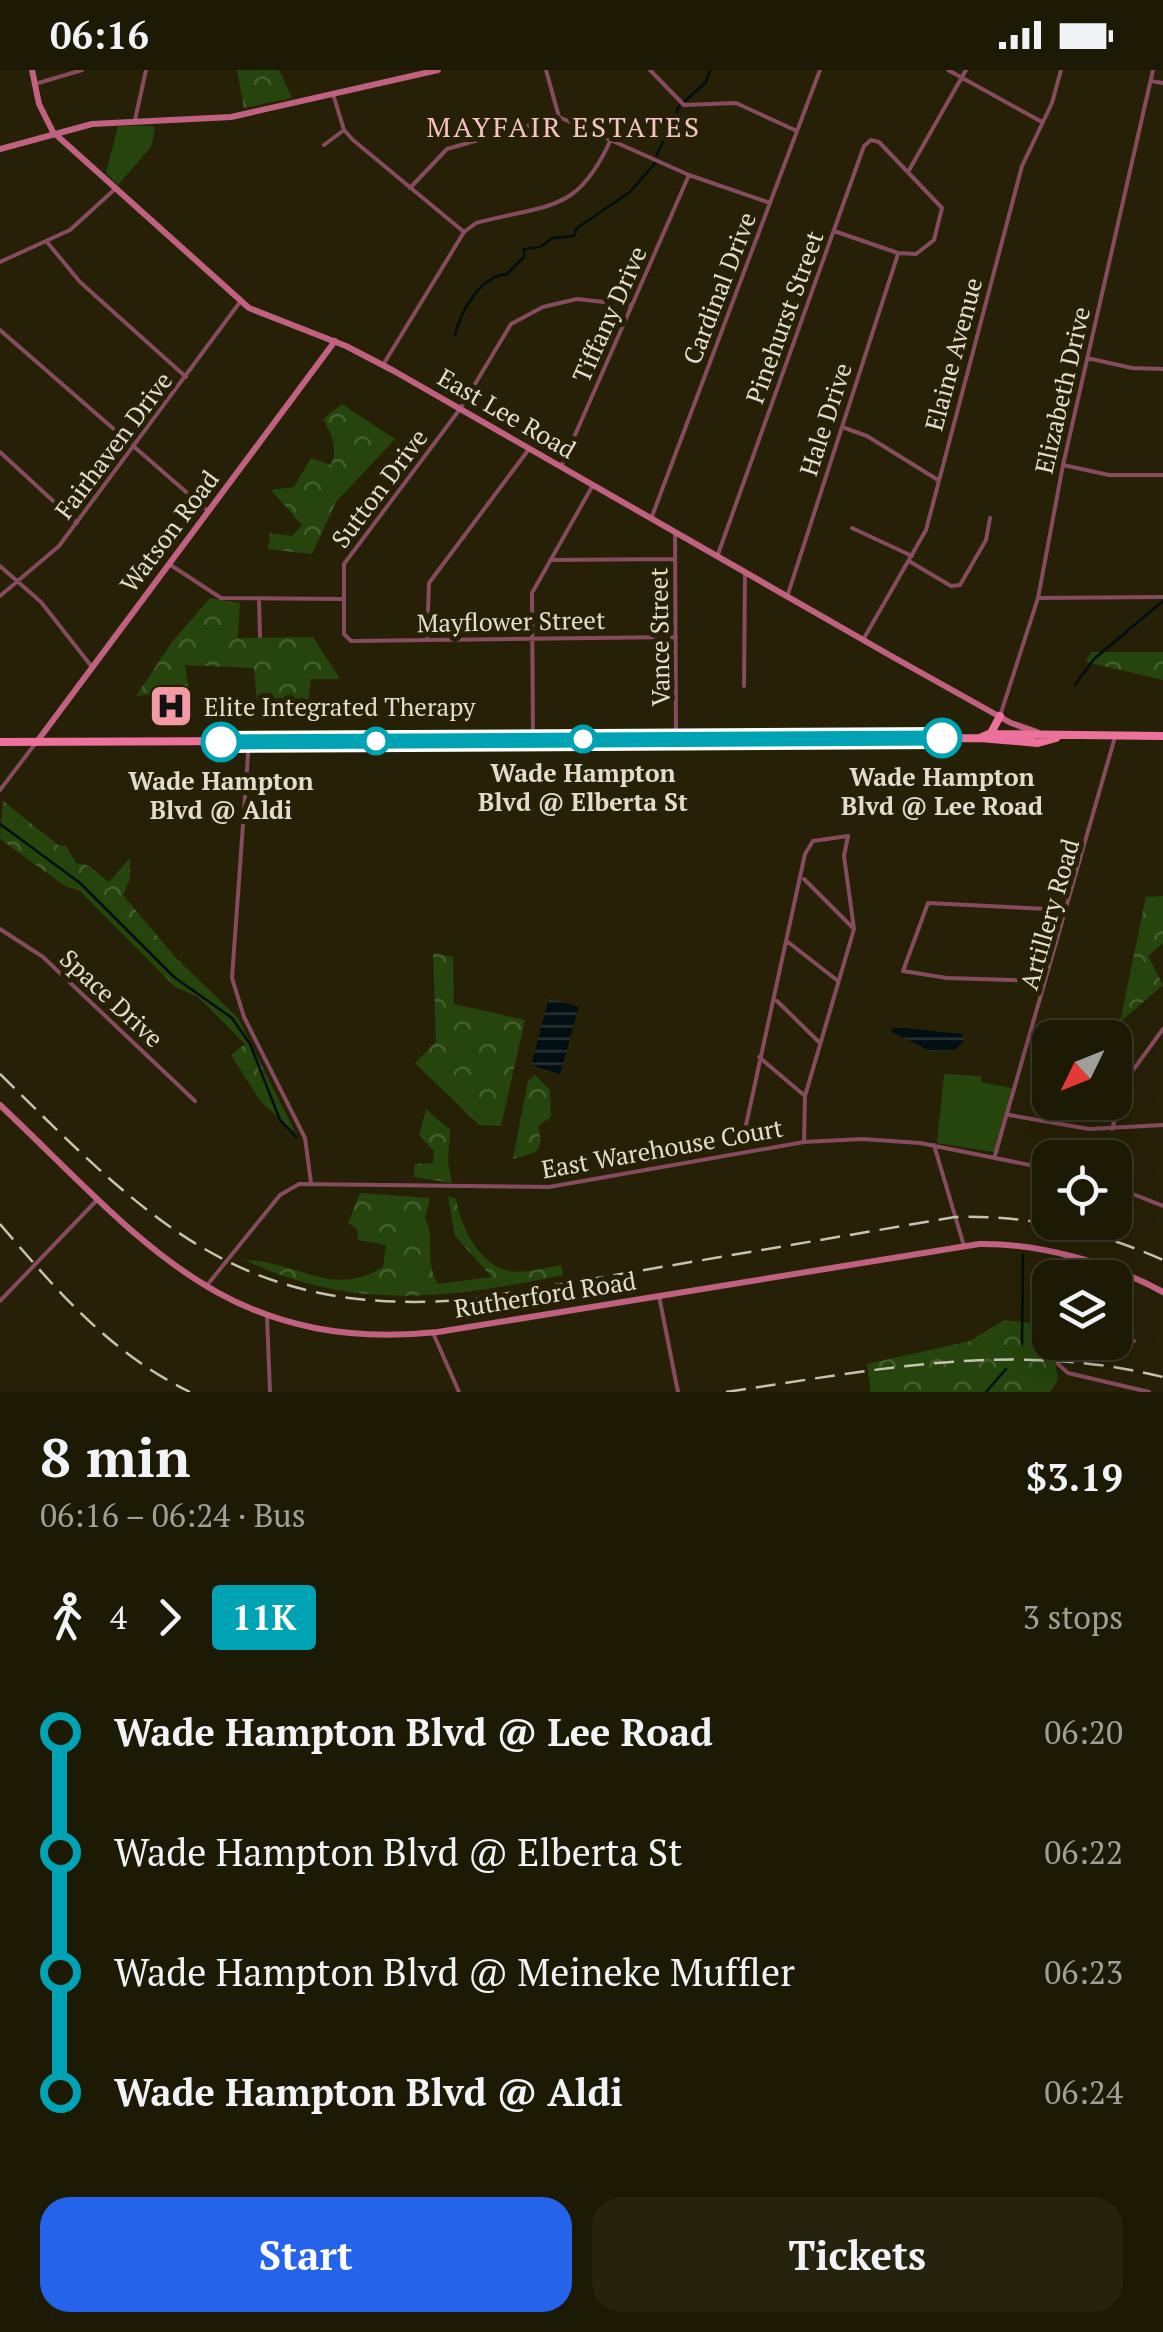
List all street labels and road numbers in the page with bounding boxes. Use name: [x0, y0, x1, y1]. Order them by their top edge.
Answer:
street label: Cardinal Drive: [675, 207, 763, 369]
street label: Pinehurst Street: [737, 226, 831, 408]
street label: Tiffany Drive: [564, 241, 654, 387]
street label: Elaine Avenue: [917, 274, 989, 434]
street label: Elizabeth Drive: [1027, 303, 1097, 477]
street label: Hale Drive: [791, 358, 859, 480]
street label: East Lee Road: [432, 360, 582, 466]
street label: Fairhaven Drive: [47, 365, 179, 525]
street label: Sutton Drive: [323, 422, 435, 554]
street label: Watson Road: [112, 463, 226, 599]
street label: Vance Street: [641, 567, 677, 707]
street label: Mayflower Street: [416, 603, 606, 639]
street label: Artillery Road: [1012, 835, 1086, 993]
street label: Space Drive: [53, 942, 171, 1054]
street label: East Warehouse Court: [539, 1110, 785, 1186]
street label: Rutherford Road: [452, 1263, 638, 1325]

